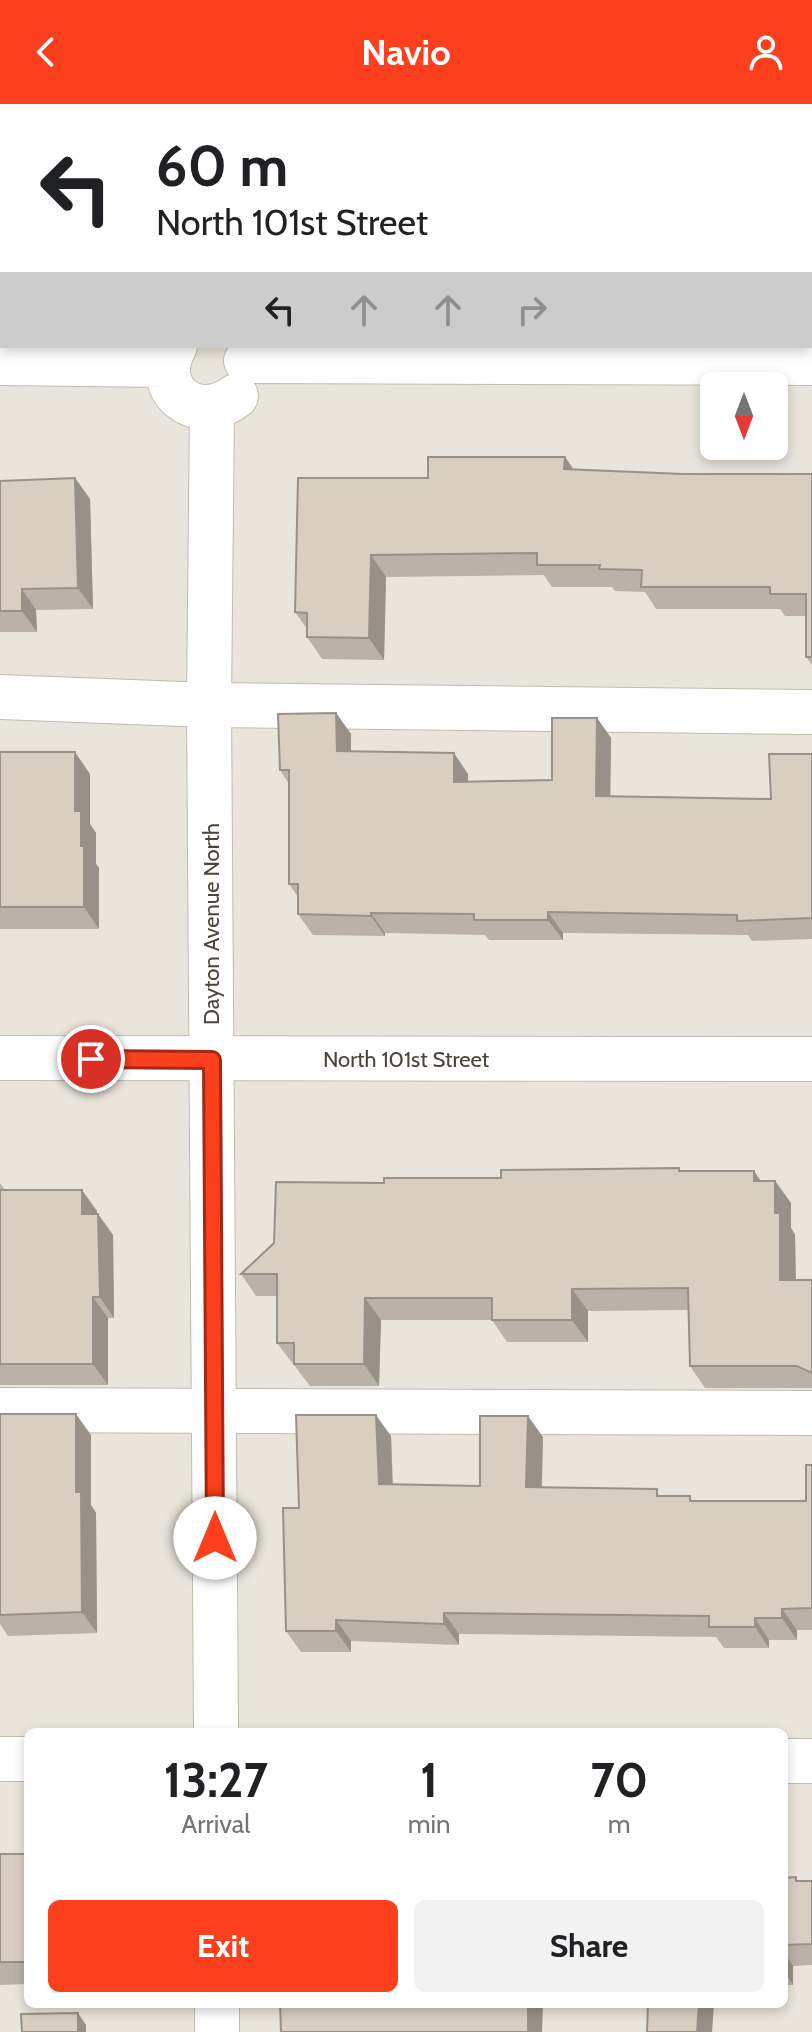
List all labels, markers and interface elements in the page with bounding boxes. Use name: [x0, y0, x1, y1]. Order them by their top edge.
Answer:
icon: back: [24, 30, 68, 74]
text: Navio: [361, 30, 451, 74]
icon: person: [744, 30, 788, 74]
text: 60 m: [156, 132, 288, 200]
icon: left: [24, 136, 128, 240]
text: North 101st Street: [156, 200, 428, 244]
icon: left: [258, 288, 302, 332]
icon: ahead: [342, 288, 386, 332]
icon: ahead: [426, 288, 470, 332]
icon: right: [510, 288, 554, 332]
north arrow: [700, 372, 788, 460]
map controls: [700, 372, 788, 460]
street label: Dayton Avenue North: [198, 823, 225, 1025]
pin: [57, 1025, 125, 1093]
icon: arrive: [69, 1037, 113, 1081]
street label: North 101st Street: [323, 1046, 490, 1073]
position arrow: [173, 1496, 257, 1580]
text: 13:27: [164, 1751, 268, 1809]
text: 1: [420, 1751, 438, 1809]
text: 70: [590, 1751, 648, 1809]
text: Arrival: [181, 1808, 250, 1840]
text: min: [408, 1808, 451, 1840]
text: m: [608, 1808, 631, 1840]
button: Exit: [48, 1900, 398, 1992]
button: Share: [414, 1900, 764, 1992]

